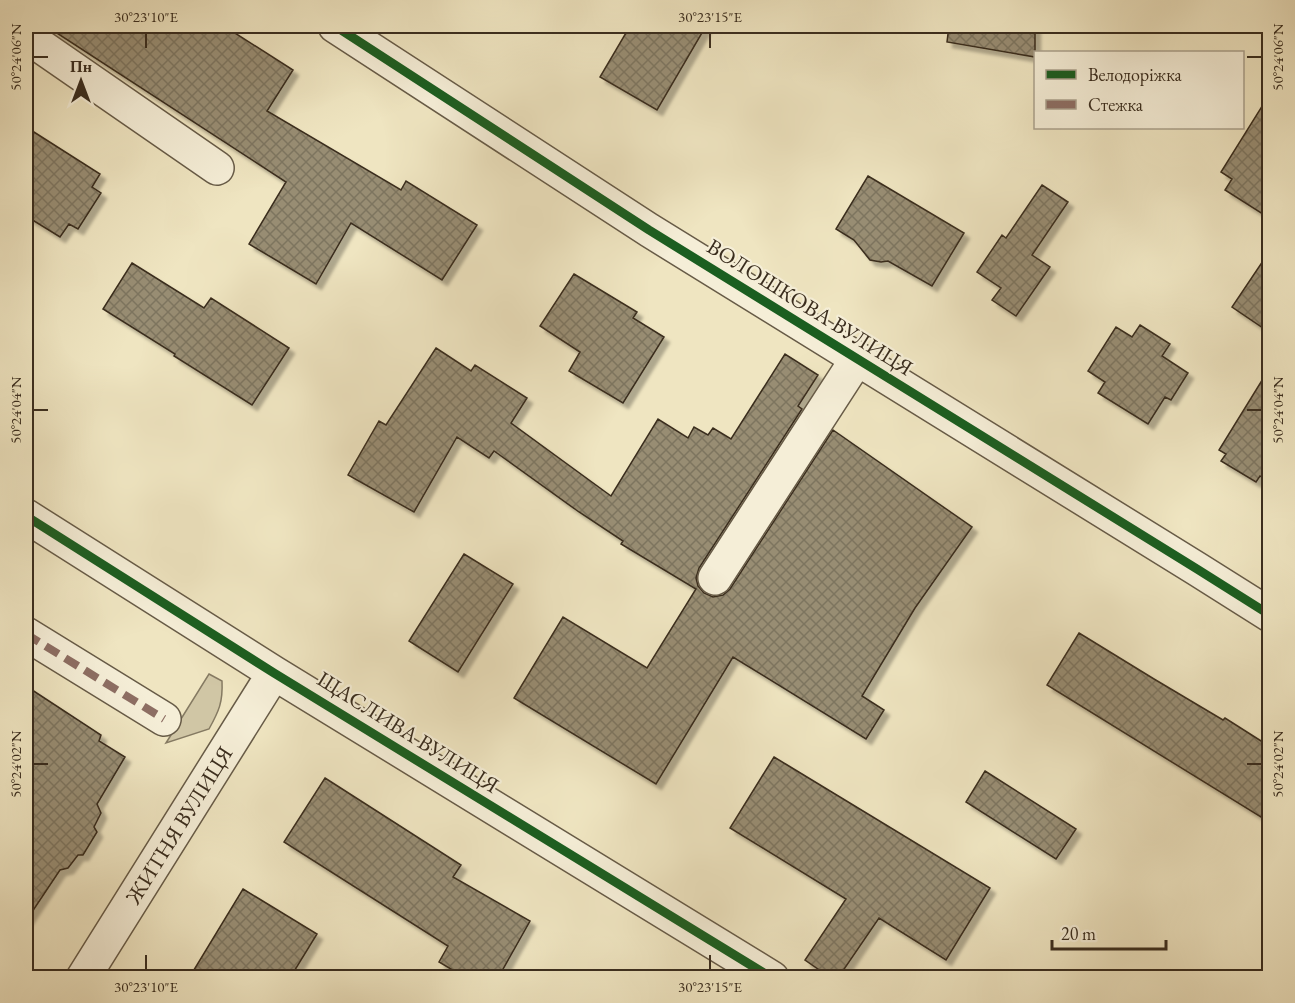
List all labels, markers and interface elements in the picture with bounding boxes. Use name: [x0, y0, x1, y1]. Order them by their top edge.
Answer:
text: 30°23'10"E: [114, 7, 179, 26]
text: 30°23'15"E: [678, 7, 743, 26]
text: 50°24'06"N: [6, 23, 25, 91]
text: 50°24'06"N: [1268, 23, 1287, 91]
north arrow: [51, 51, 111, 111]
legend: [1034, 51, 1244, 129]
text: Пн: [70, 56, 92, 77]
text: Велодоріжка: [1088, 63, 1183, 86]
text: Стежка: [1088, 93, 1144, 116]
street label: ВОЛОШКОВА ВУЛИЦЯ: [702, 232, 919, 382]
text: 50°24'04"N: [6, 376, 25, 444]
text: 50°24'04"N: [1268, 376, 1287, 444]
street label: ЩАСЛИВА ВУЛИЦЯ: [312, 664, 505, 800]
text: 50°24'02"N: [6, 730, 25, 798]
text: 50°24'02"N: [1268, 730, 1287, 798]
street label: ЖИТНЯ ВУЛИЦЯ: [118, 740, 239, 910]
scale bar: [1052, 913, 1166, 951]
text: 20 m: [1061, 922, 1096, 945]
text: 30°23'10"E: [114, 977, 179, 996]
text: 30°23'15"E: [678, 977, 743, 996]

